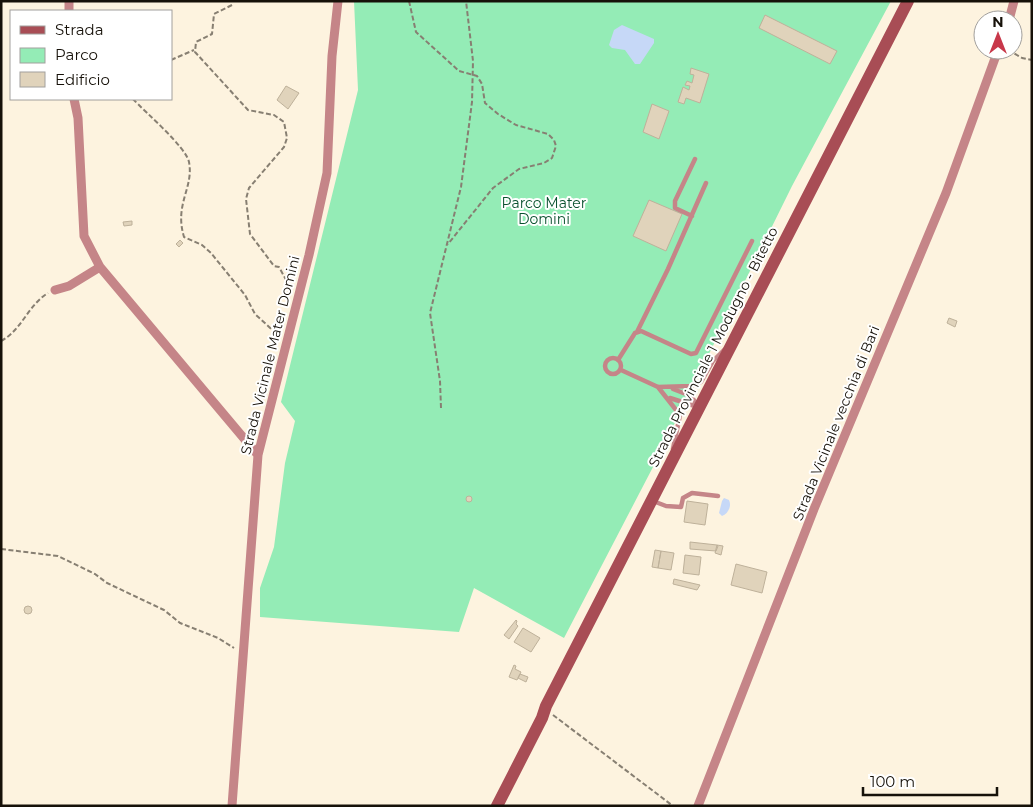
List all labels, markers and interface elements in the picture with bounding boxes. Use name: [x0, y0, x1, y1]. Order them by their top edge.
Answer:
legend: [10, 10, 172, 100]
north arrow: [973, 10, 1023, 60]
text: N: [992, 13, 1004, 31]
text: Strada: [55, 20, 104, 39]
text: Parco: [55, 45, 98, 64]
text: Edificio: [55, 70, 110, 89]
park label: Parco Mater Domini: [502, 194, 587, 228]
street label: Strada Provinciale 1 Modugno - Bitetto: [644, 224, 782, 470]
street label: Strada Vicinale Mater Domini: [237, 254, 303, 456]
street label: Strada Vicinale vecchia di Bari: [789, 323, 883, 523]
scale bar: [863, 764, 997, 796]
text: 100 m: [870, 772, 915, 791]

